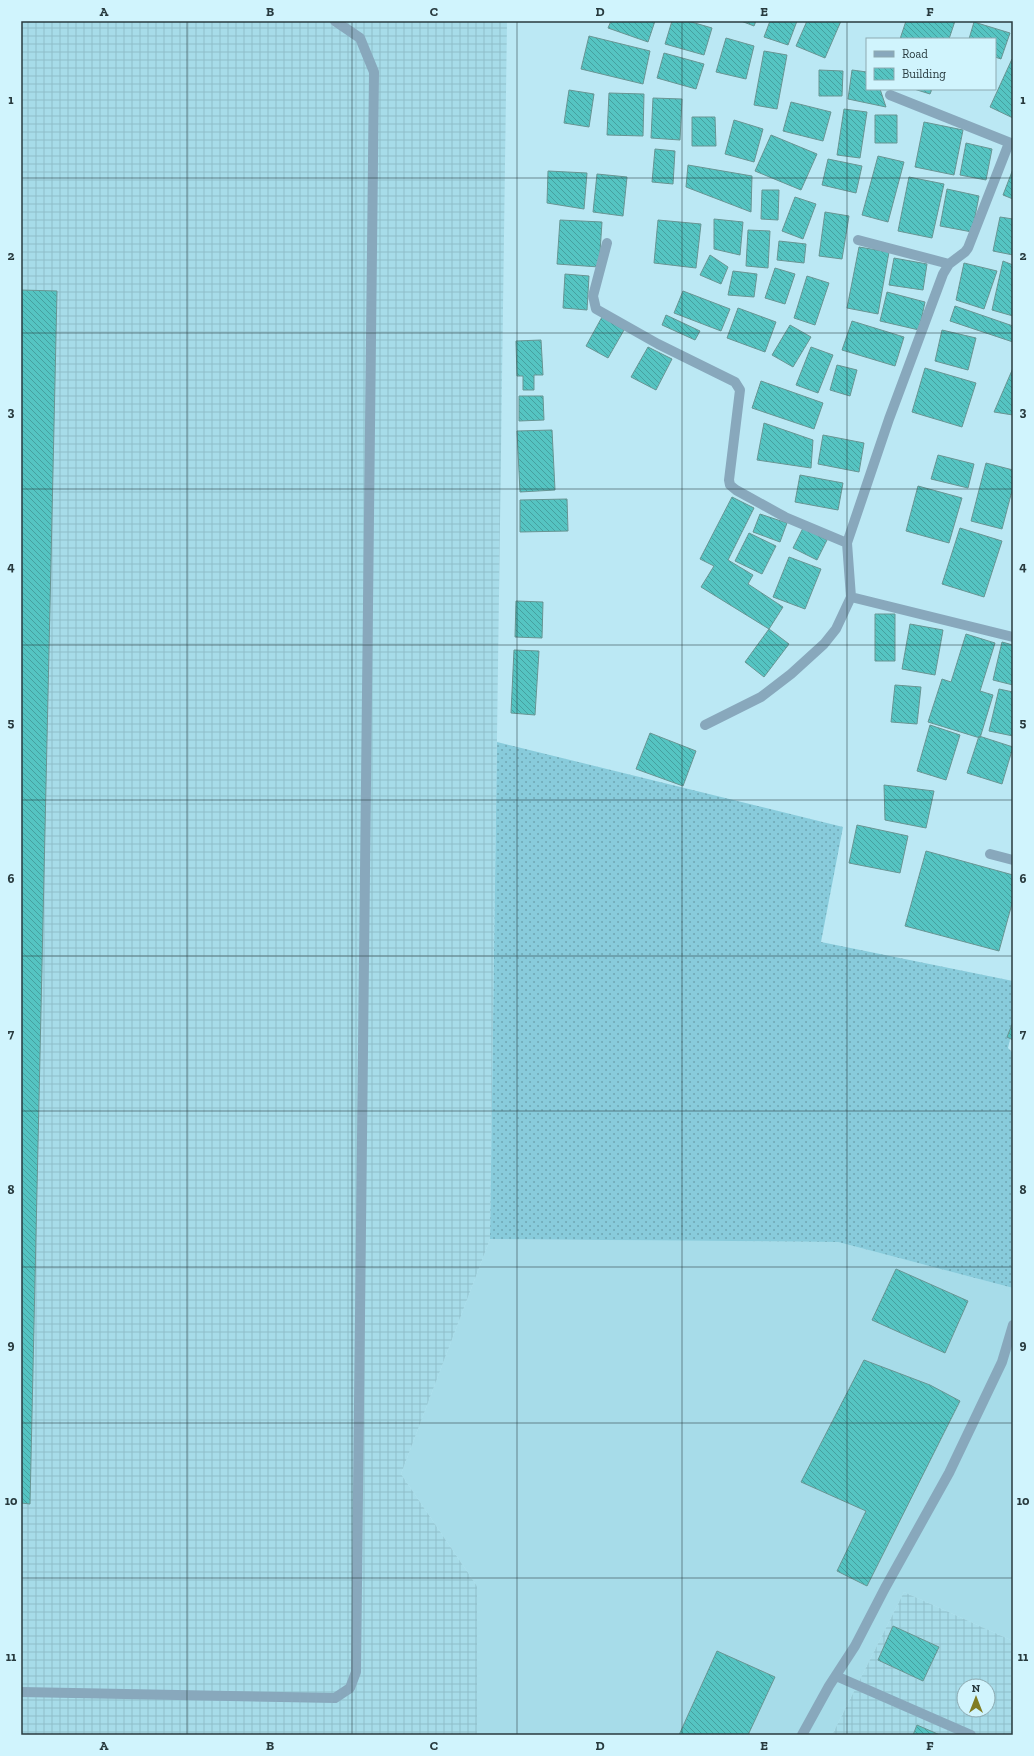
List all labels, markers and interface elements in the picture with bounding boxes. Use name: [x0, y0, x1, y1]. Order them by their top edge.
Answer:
text: A: [100, 4, 109, 19]
text: B: [266, 4, 274, 19]
text: C: [430, 4, 438, 19]
text: D: [595, 4, 605, 19]
text: E: [760, 4, 768, 19]
text: F: [926, 4, 934, 19]
legend: [866, 38, 996, 90]
text: Road: [902, 47, 928, 61]
text: Building: [902, 67, 946, 81]
text: 1: [8, 92, 14, 107]
text: 1: [1020, 92, 1026, 107]
text: 2: [8, 248, 15, 263]
text: 2: [1020, 248, 1027, 263]
text: 3: [8, 404, 15, 419]
text: 3: [1020, 404, 1027, 419]
text: 4: [7, 559, 15, 574]
text: 4: [1019, 559, 1027, 574]
text: 5: [8, 715, 15, 730]
text: 5: [1020, 715, 1027, 730]
text: 6: [8, 871, 15, 886]
text: 6: [1020, 871, 1027, 886]
text: 7: [8, 1026, 15, 1041]
text: 7: [1020, 1026, 1027, 1041]
text: 8: [7, 1182, 15, 1197]
text: 8: [1019, 1182, 1027, 1197]
text: 9: [8, 1337, 15, 1352]
text: 9: [1020, 1337, 1027, 1352]
text: 10: [5, 1493, 18, 1508]
text: 10: [1017, 1493, 1030, 1508]
text: 11: [6, 1649, 17, 1664]
text: 11: [1018, 1649, 1029, 1664]
north arrow: [956, 1678, 996, 1718]
text: N: [972, 1682, 981, 1695]
text: A: [100, 1738, 109, 1753]
text: B: [266, 1738, 274, 1753]
text: C: [430, 1738, 438, 1753]
text: D: [595, 1738, 605, 1753]
text: E: [760, 1738, 768, 1753]
text: F: [926, 1738, 934, 1753]

